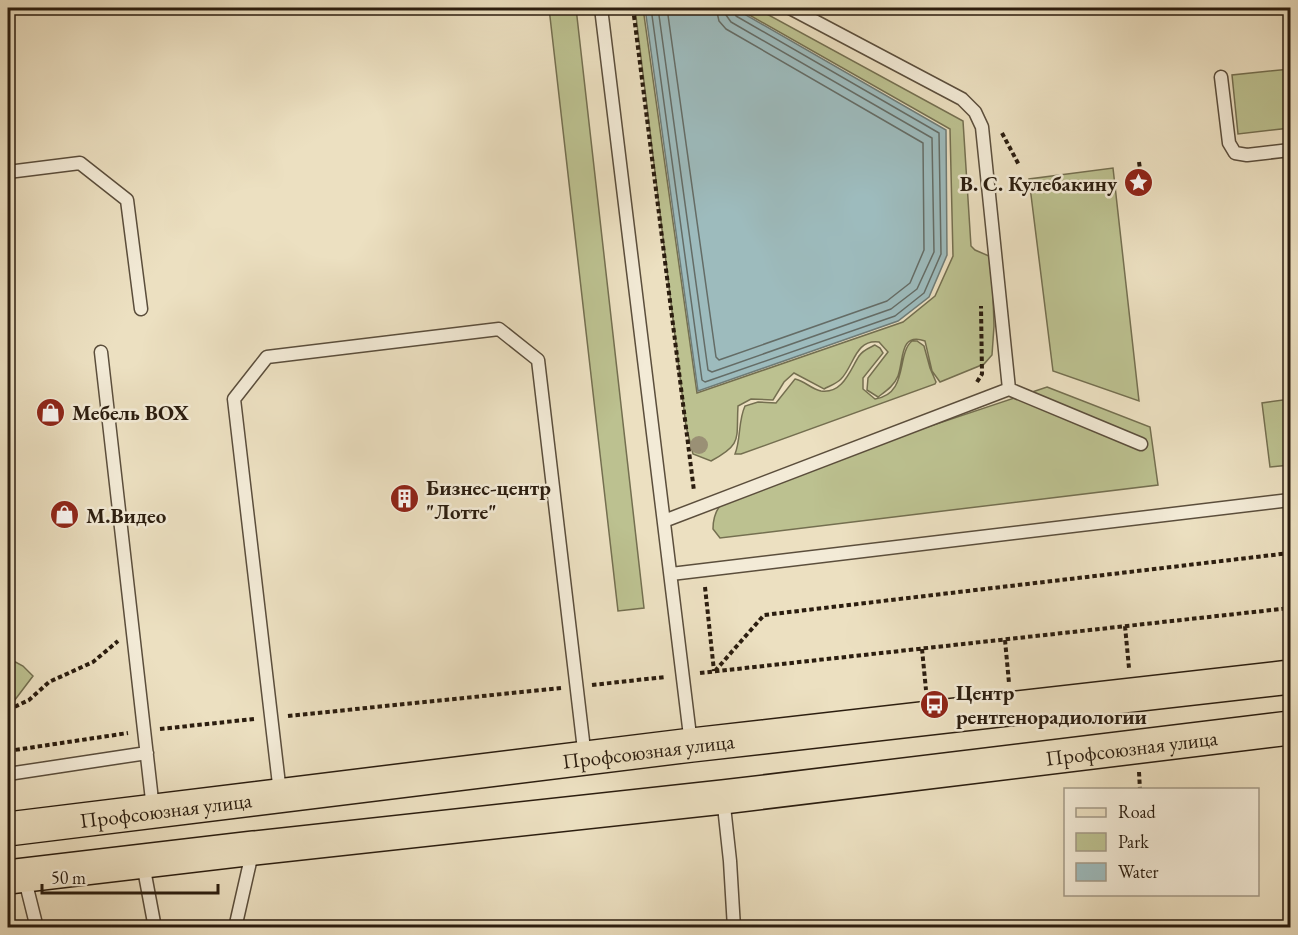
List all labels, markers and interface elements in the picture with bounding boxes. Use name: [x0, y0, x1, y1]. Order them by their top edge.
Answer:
place icon: В. С. Кулебакину: [1122, 167, 1154, 199]
place label: В. С. Кулебакину: [960, 170, 1118, 197]
shop icon: Мебель BOX: [35, 396, 67, 428]
place label: Мебель BOX: [72, 399, 189, 426]
place label: Бизнес-центр "Лотте": [426, 474, 551, 525]
building icon: Бизнес-центр "Лотте": [389, 483, 421, 515]
shop icon: М.Видео: [49, 499, 81, 531]
place label: М.Видео: [86, 502, 167, 529]
place label: Центр рентгенорадиологии: [956, 679, 1147, 730]
bus stop icon: Центр рентгенорадиологии: [919, 688, 951, 720]
street label: Профсоюзная улица: [1044, 723, 1220, 771]
street label: Профсоюзная улица: [561, 727, 736, 774]
street label: Профсоюзная улица: [78, 786, 254, 834]
legend: [1064, 788, 1259, 896]
text: Road: [1118, 800, 1157, 823]
text: Park: [1118, 830, 1149, 853]
scale bar: [42, 857, 218, 895]
text: Water: [1118, 860, 1159, 883]
text: 50 m: [51, 866, 86, 889]

